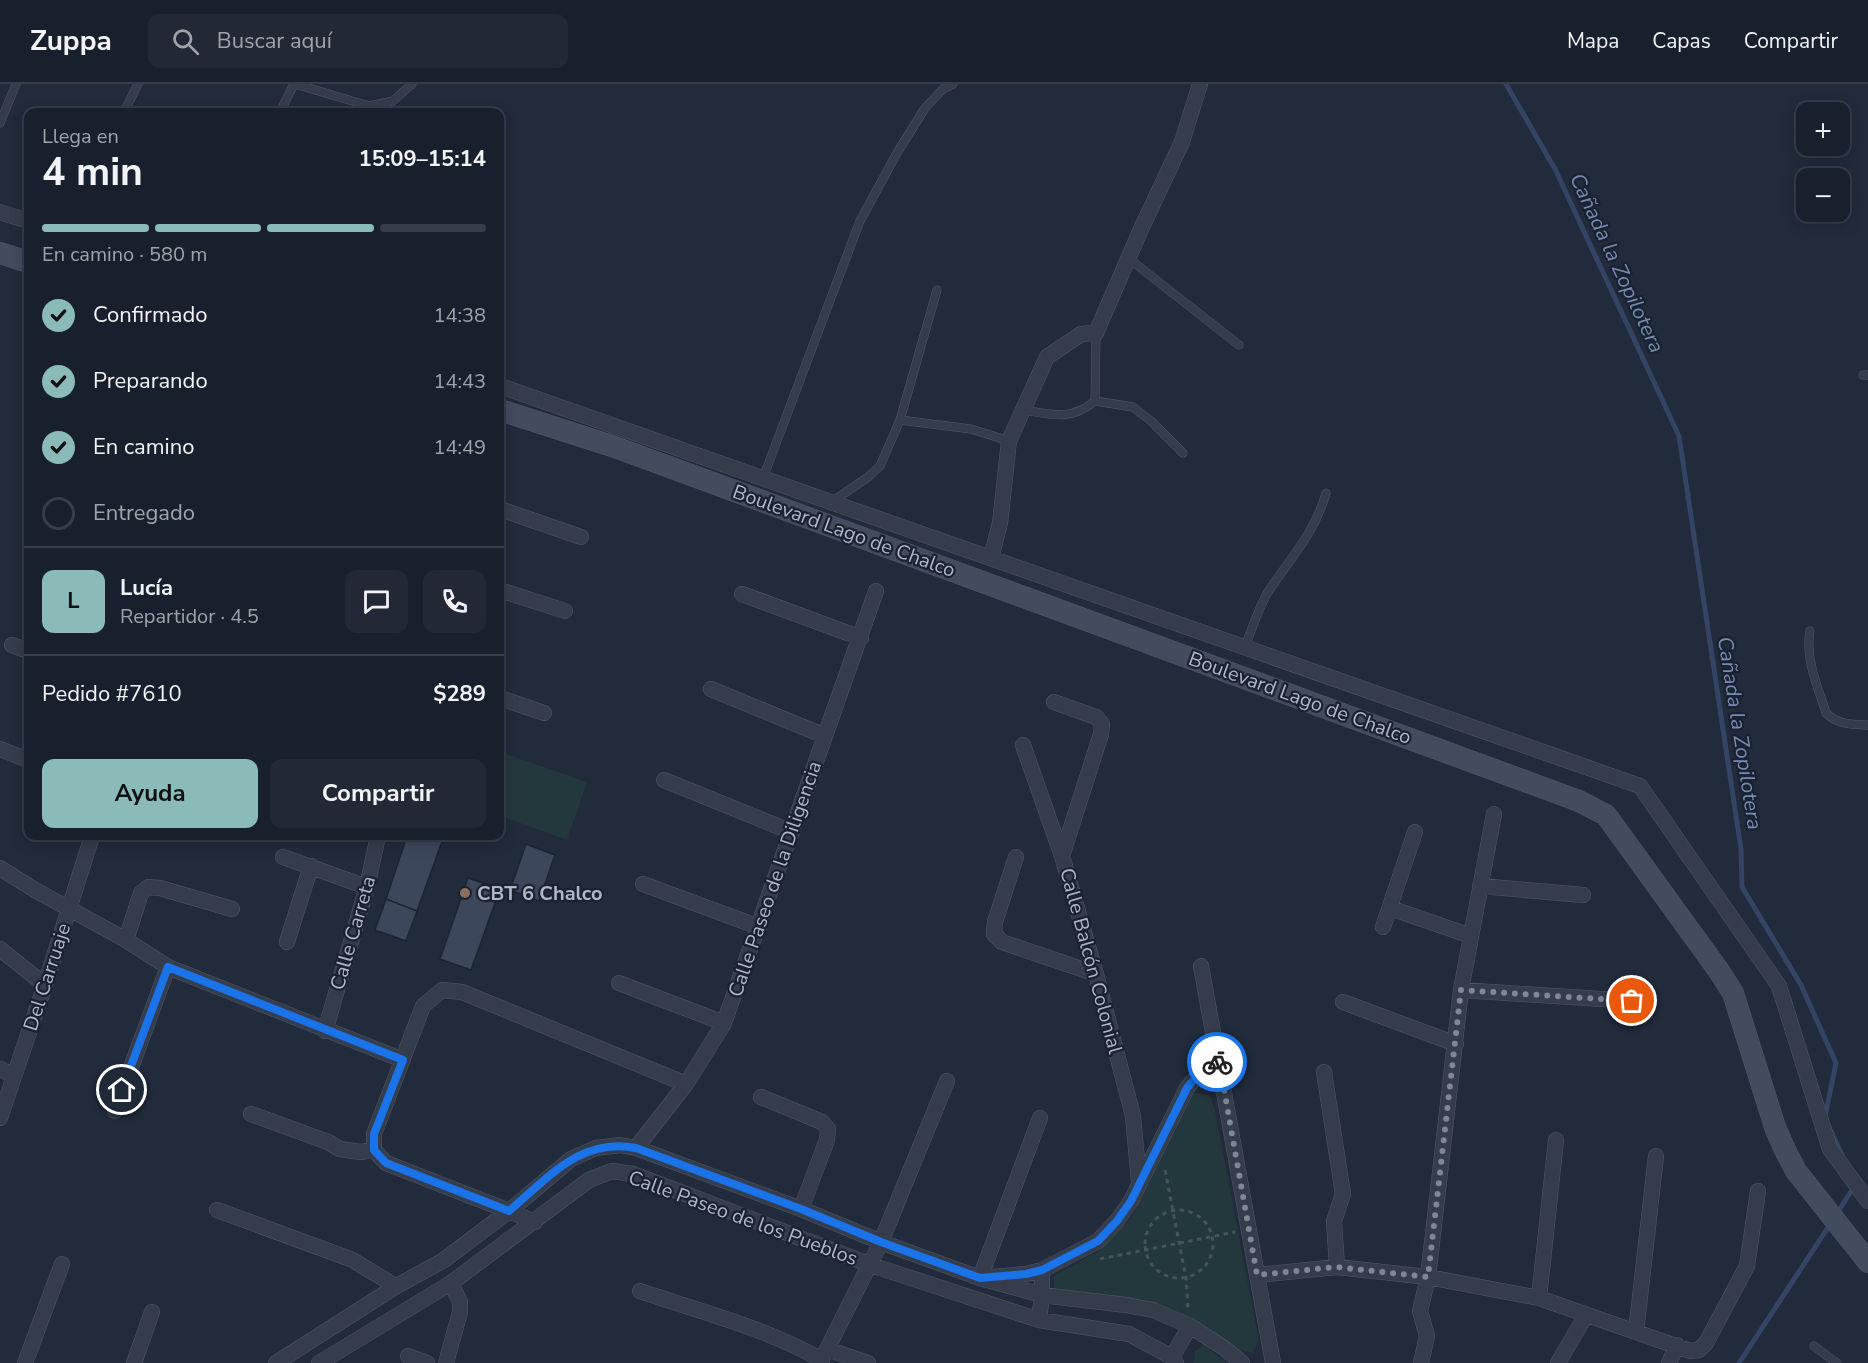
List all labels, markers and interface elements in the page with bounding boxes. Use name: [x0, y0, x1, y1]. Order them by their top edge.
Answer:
search box: [148, 14, 568, 68]
text: Zuppa: [30, 22, 112, 60]
icon: search: [169, 25, 202, 58]
text: Buscar aquí: [217, 26, 332, 56]
text: Mapa: [1567, 27, 1619, 55]
text: Capas: [1652, 27, 1711, 55]
text: Compartir: [1744, 27, 1838, 55]
map controls: [1796, 102, 1850, 222]
button: +: [1796, 102, 1850, 156]
text: Llega en: [42, 123, 119, 150]
text: 15:09–15:14: [358, 144, 486, 174]
text: 4 min: [42, 146, 143, 199]
button: −: [1796, 168, 1850, 222]
water label: Cañada la Zopilotera: [1563, 169, 1671, 357]
text: En camino · 580 m: [42, 241, 207, 268]
icon: check: [42, 299, 75, 332]
text: Confirmado: [93, 300, 208, 330]
text: 14:38: [433, 302, 486, 329]
icon: check: [42, 365, 75, 398]
text: Preparando: [93, 366, 208, 396]
text: 14:43: [433, 368, 486, 395]
icon: check: [42, 431, 75, 464]
text: En camino: [93, 432, 194, 462]
text: 14:49: [433, 434, 486, 461]
street label: Boulevard Lago de Chalco: [729, 478, 959, 584]
text: Entregado: [93, 498, 195, 528]
button: chat: [345, 570, 408, 633]
button: phone: [423, 570, 486, 633]
text: Lucía: [120, 573, 173, 603]
text: L: [67, 586, 80, 616]
text: Repartidor · 4.5: [120, 603, 259, 630]
water label: Cañada la Zopilotera: [1711, 635, 1769, 831]
street label: Boulevard Lago de Chalco: [1185, 645, 1415, 751]
text: Pedido #7610: [42, 679, 182, 709]
text: $289: [433, 679, 486, 709]
street label: Calle Paseo de la Diligencia: [722, 757, 828, 1001]
button: Ayuda: [42, 759, 258, 828]
button: Compartir: [270, 759, 486, 828]
street label: Calle Balcón Colonial: [1053, 865, 1129, 1057]
street label: Calle Carreta: [324, 873, 382, 993]
place label: CBT 6 Chalco: [477, 880, 603, 907]
marker: CBT 6 Chalco: [458, 886, 472, 900]
street label: Del Carruaje: [17, 920, 77, 1034]
pin: [1606, 975, 1657, 1026]
icon: bag: [1615, 984, 1648, 1017]
courier: [1187, 1032, 1247, 1092]
icon: bike: [1201, 1046, 1234, 1079]
pin: [96, 1064, 147, 1115]
icon: home: [105, 1073, 138, 1106]
street label: Calle Paseo de los Pueblos: [625, 1164, 861, 1272]

